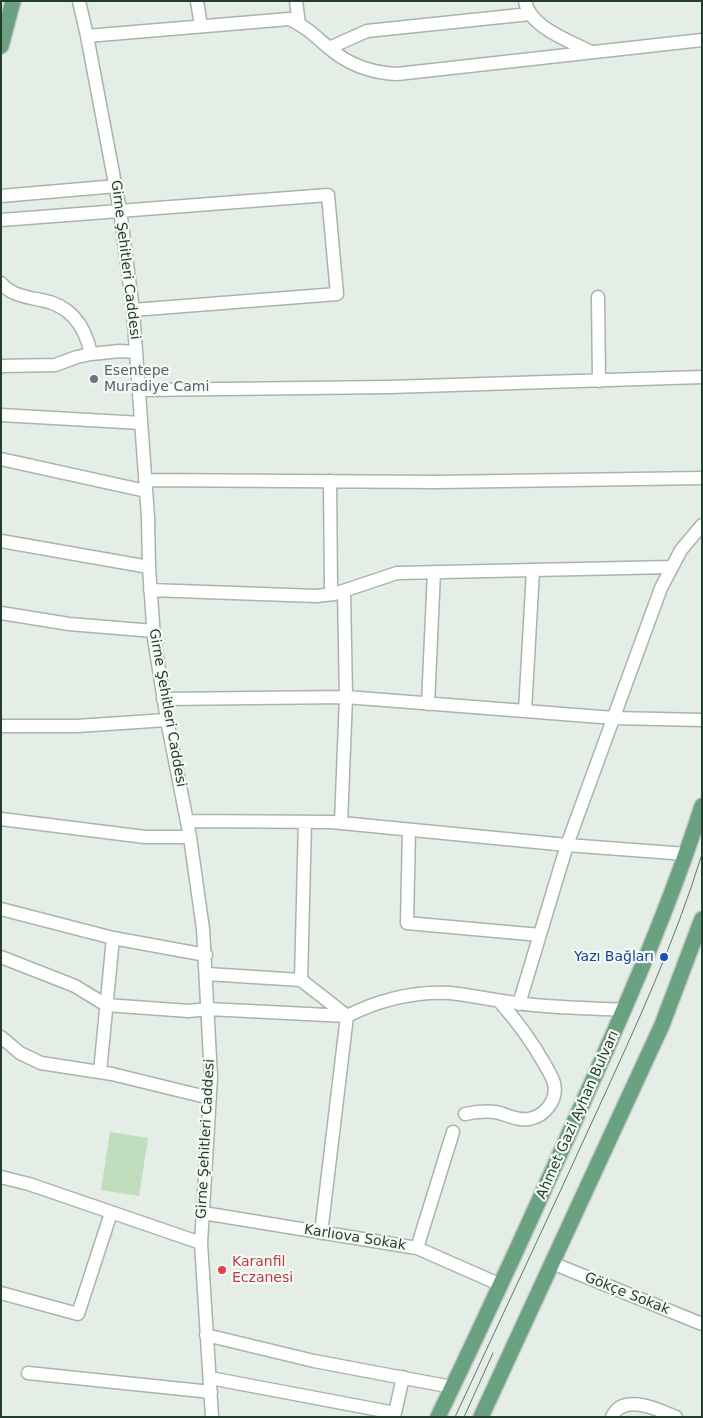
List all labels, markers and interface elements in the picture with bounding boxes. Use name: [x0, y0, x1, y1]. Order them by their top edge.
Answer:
street label: Girne Şehitleri Caddesi: [107, 179, 143, 341]
place label: Esentepe Muradiye Cami: [104, 363, 209, 396]
marker: Esentepe Muradiye Cami: [88, 373, 100, 385]
street label: Girne Şehitleri Caddesi: [145, 628, 189, 788]
place label: Yazı Bağları: [574, 949, 654, 965]
marker: Yazı Bağları: [658, 951, 670, 963]
street label: Ahmet Gazi Ayhan Bulvarı: [533, 1028, 623, 1202]
street label: Girne Şehitleri Caddesi: [193, 1058, 219, 1220]
street label: Karlıova Sokak: [303, 1222, 407, 1254]
place label: Karanfil Eczanesi: [232, 1254, 293, 1286]
marker: Karanfil Eczanesi: [216, 1264, 228, 1276]
street label: Gökçe Sokak: [582, 1269, 672, 1319]

